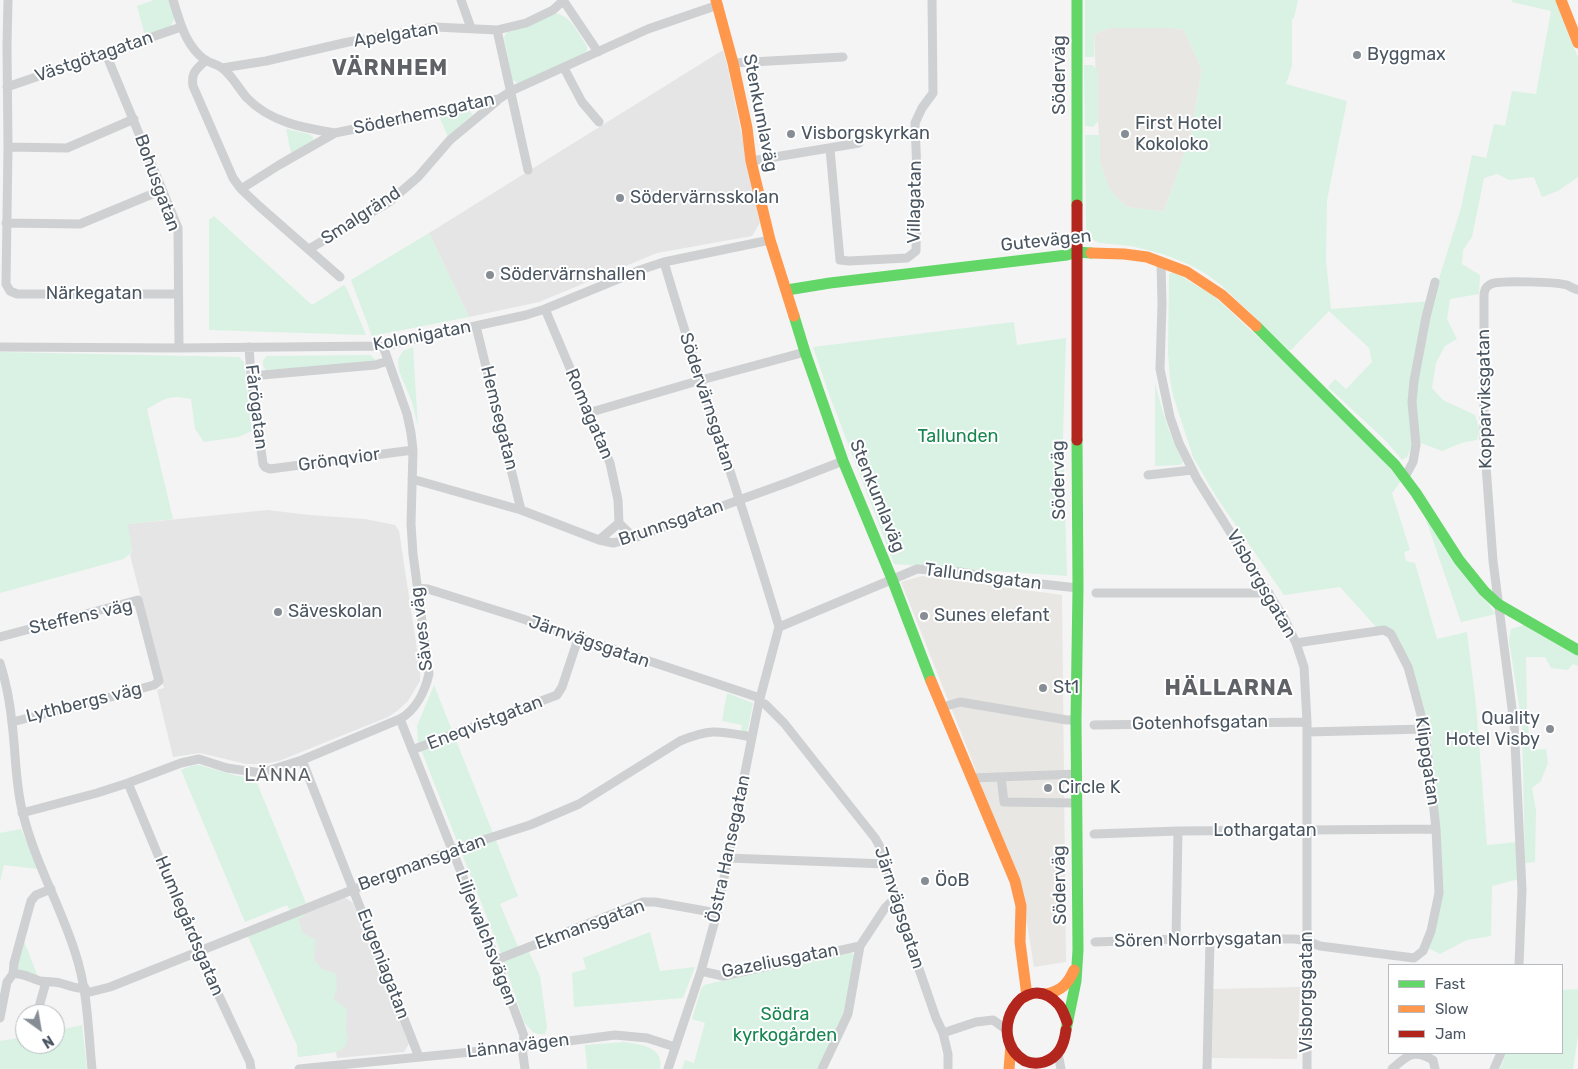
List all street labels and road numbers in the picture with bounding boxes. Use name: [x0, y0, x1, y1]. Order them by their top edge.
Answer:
street label: Apelgatan: [352, 18, 440, 52]
street label: Västgötagatan: [32, 27, 156, 87]
street label: Söderväg: [1049, 35, 1071, 115]
street label: Stenkumlaväg: [738, 52, 782, 174]
street label: Söderhemsgatan: [351, 88, 497, 140]
street label: Bohusgatan: [129, 131, 185, 235]
street label: Villagatan: [903, 160, 927, 244]
street label: Smalgränd: [317, 182, 405, 250]
street label: Gutevägen: [1000, 225, 1092, 257]
street label: Närkegatan: [46, 283, 142, 305]
street label: Kolonigatan: [371, 316, 473, 356]
street label: Kopparviksgatan: [1473, 329, 1497, 469]
street label: Södervärnsgatan: [674, 330, 740, 474]
street label: Fårögatan: [240, 363, 272, 451]
street label: Hemsegatan: [476, 364, 522, 472]
street label: Romagatan: [560, 365, 618, 463]
street label: Stenkumlaväg: [845, 436, 909, 556]
street label: Söderväg: [1048, 440, 1070, 520]
street label: Grönqvior: [297, 444, 381, 476]
street label: Brunnsgatan: [616, 495, 726, 551]
street label: Visborgsgatan: [1221, 526, 1301, 642]
street label: Tallundsgatan: [923, 559, 1043, 595]
street label: Säves väg: [406, 586, 438, 672]
street label: Steffens väg: [27, 595, 135, 639]
street label: Järnvägsgatan: [526, 611, 652, 673]
street label: Lythbergs väg: [24, 678, 144, 728]
street label: Eneqvistgatan: [424, 691, 546, 755]
street label: Gotenhofsgatan: [1132, 711, 1268, 735]
street label: Klippgatan: [1410, 715, 1444, 807]
street label: Östra Hansegatan: [703, 773, 755, 925]
street label: Lothargatan: [1213, 820, 1317, 842]
street label: Bergmansgatan: [355, 830, 489, 896]
street label: Järnvägsgatan: [869, 844, 929, 972]
street label: Söderväg: [1049, 845, 1071, 925]
street label: Humlegårdsgatan: [150, 853, 228, 999]
street label: Liljewalchsvägen: [450, 867, 522, 1009]
street label: Ekmansgatan: [532, 895, 648, 955]
street label: Eugeniagatan: [352, 906, 414, 1022]
street label: Sören Norrbysgatan: [1114, 928, 1282, 952]
street label: Visborgsgatan: [1296, 931, 1318, 1053]
street label: Gazeliusgatan: [720, 939, 840, 983]
street label: Lännavägen: [466, 1029, 570, 1063]

